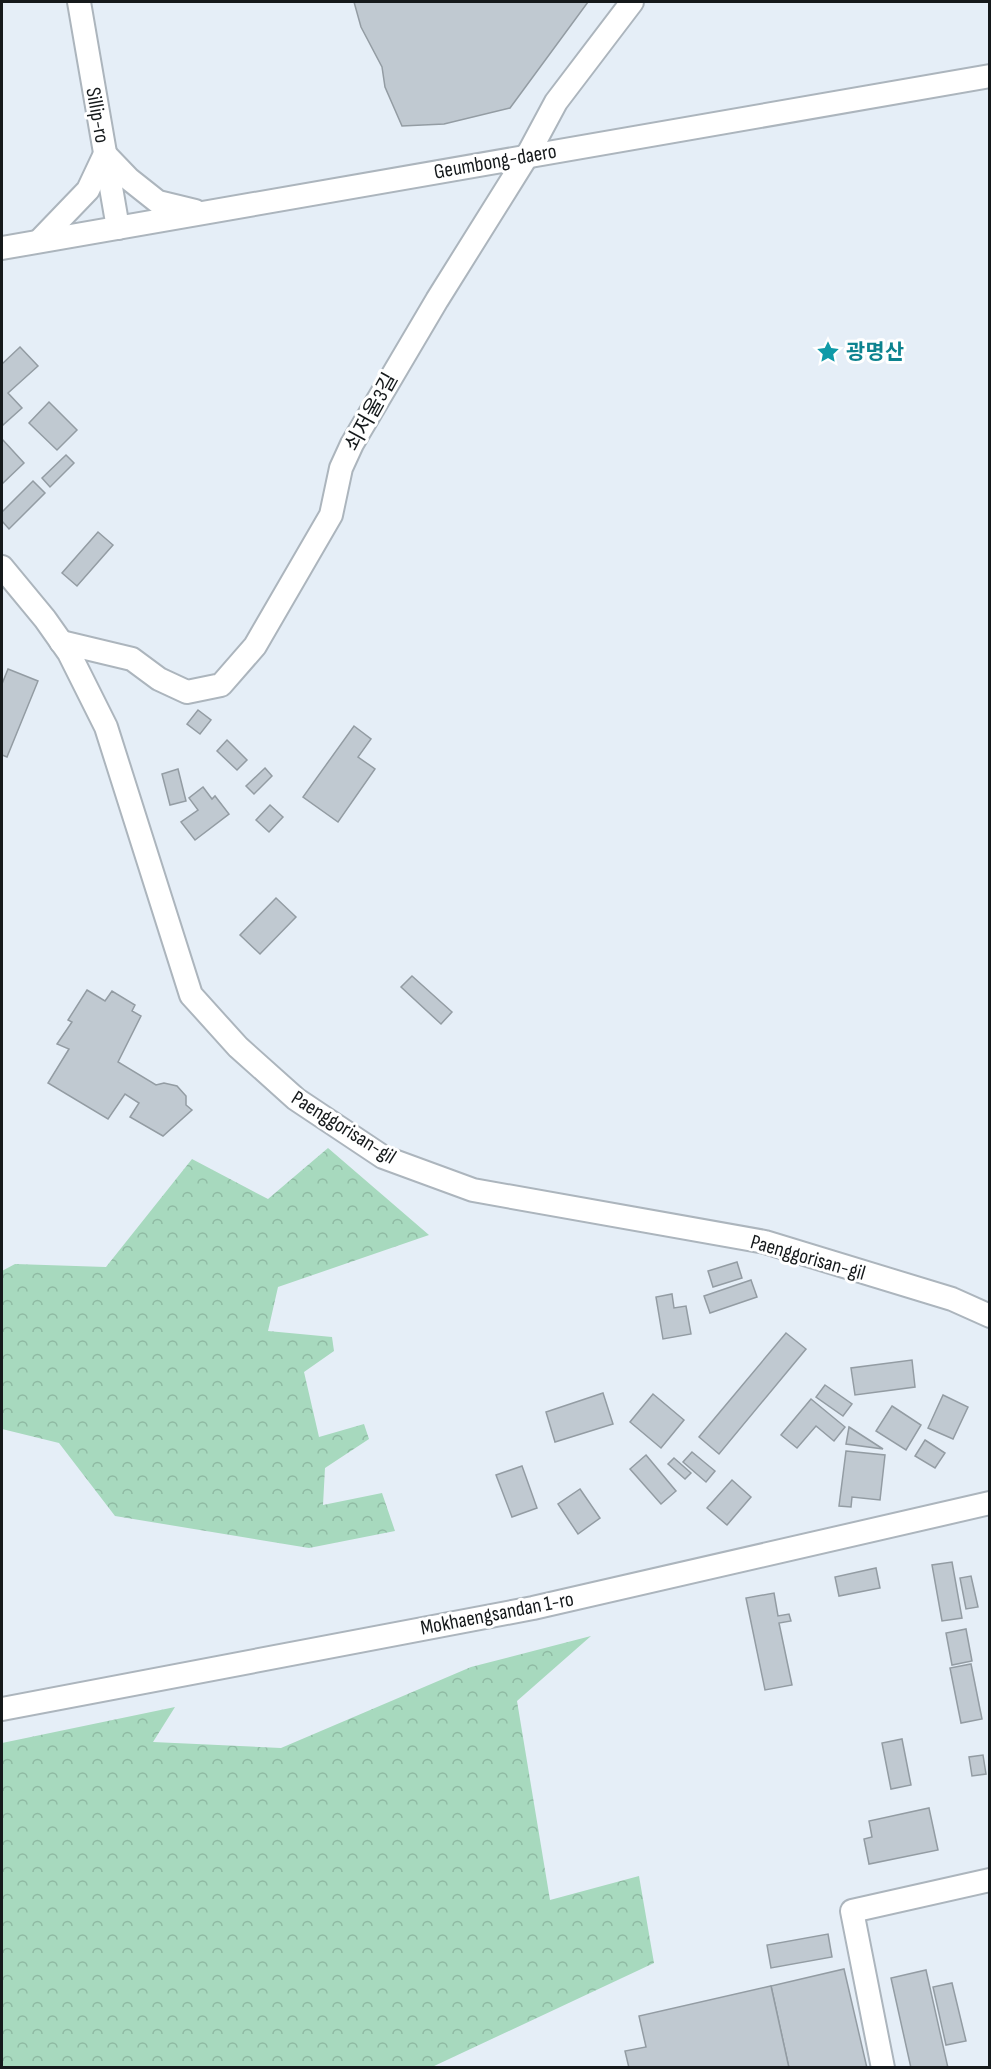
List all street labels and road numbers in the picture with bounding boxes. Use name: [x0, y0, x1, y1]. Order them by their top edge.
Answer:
street label: Sillip-ro: [80, 85, 115, 145]
street label: Geumbong-daero: [432, 138, 558, 185]
street label: 쇠저울3길: [340, 369, 403, 456]
street label: Paenggorisan-gil: [287, 1085, 401, 1169]
street label: Paenggorisan-gil: [748, 1229, 868, 1286]
street label: Mokhaengsandan 1-ro: [418, 1586, 576, 1641]

